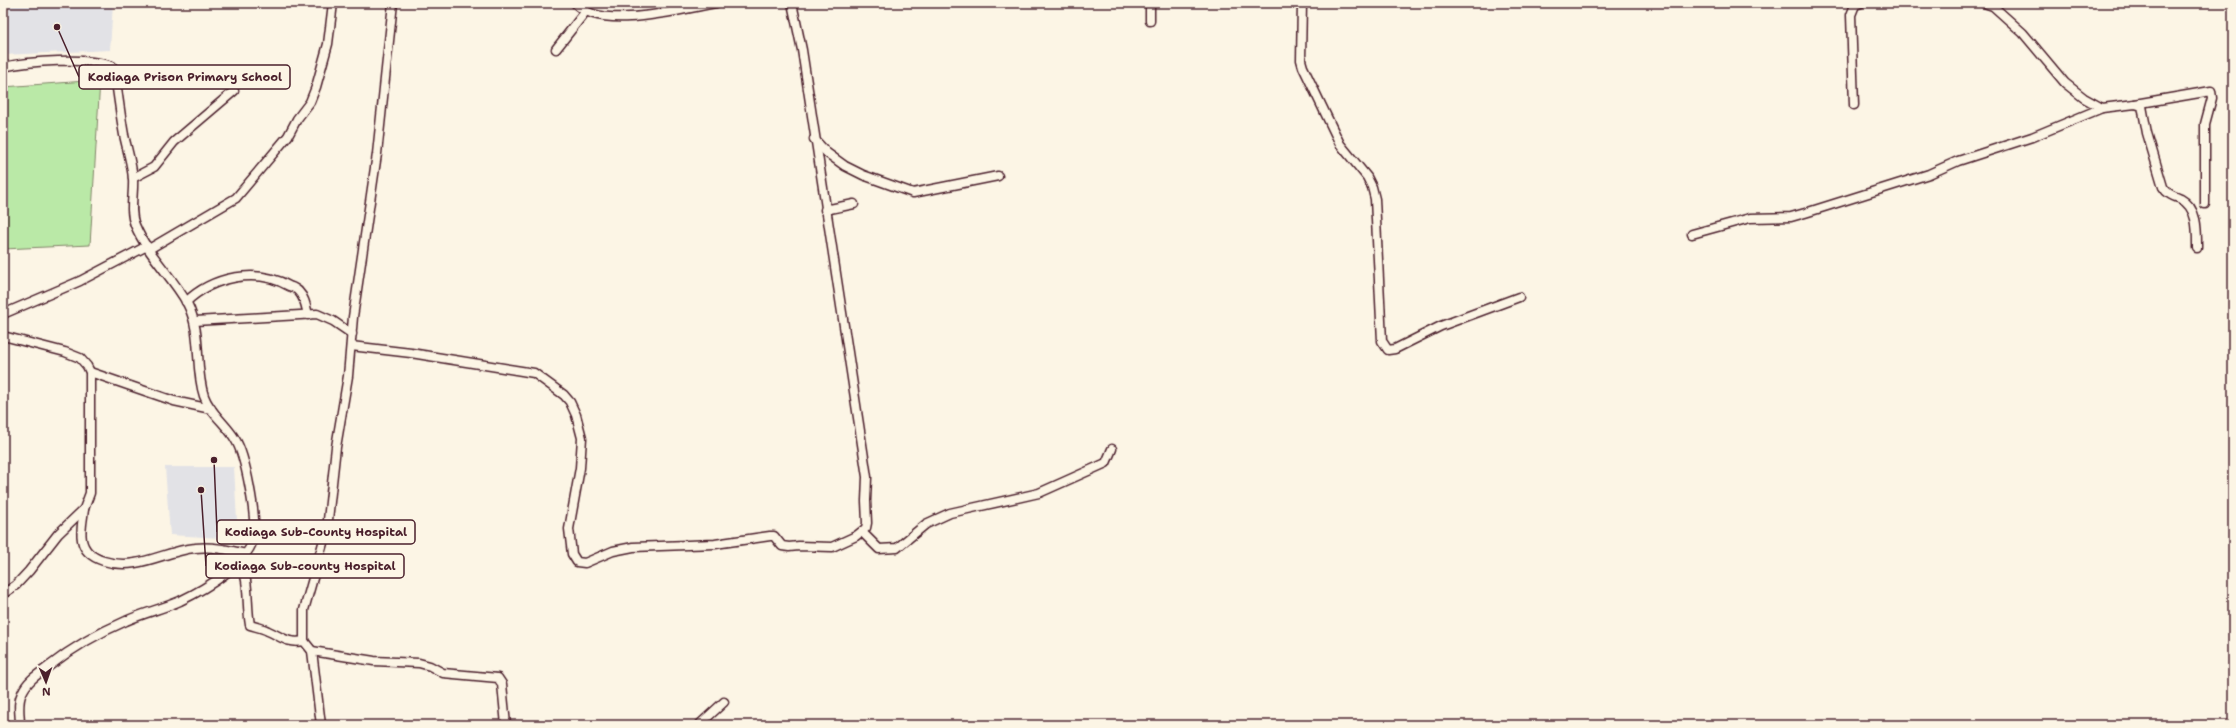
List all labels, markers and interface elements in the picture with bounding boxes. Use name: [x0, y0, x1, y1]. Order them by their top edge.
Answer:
callout: Kodiaga Prison Primary School: [79, 65, 290, 89]
text: Kodiaga Prison Primary School: [88, 69, 282, 85]
callout: Kodiaga Sub-County Hospital: [217, 520, 415, 544]
text: Kodiaga Sub-County Hospital: [225, 524, 407, 540]
callout: Kodiaga Sub-county Hospital: [206, 554, 404, 578]
text: Kodiaga Sub-county Hospital: [214, 558, 396, 574]
north arrow: [26, 662, 66, 702]
text: N: [41, 684, 51, 699]

